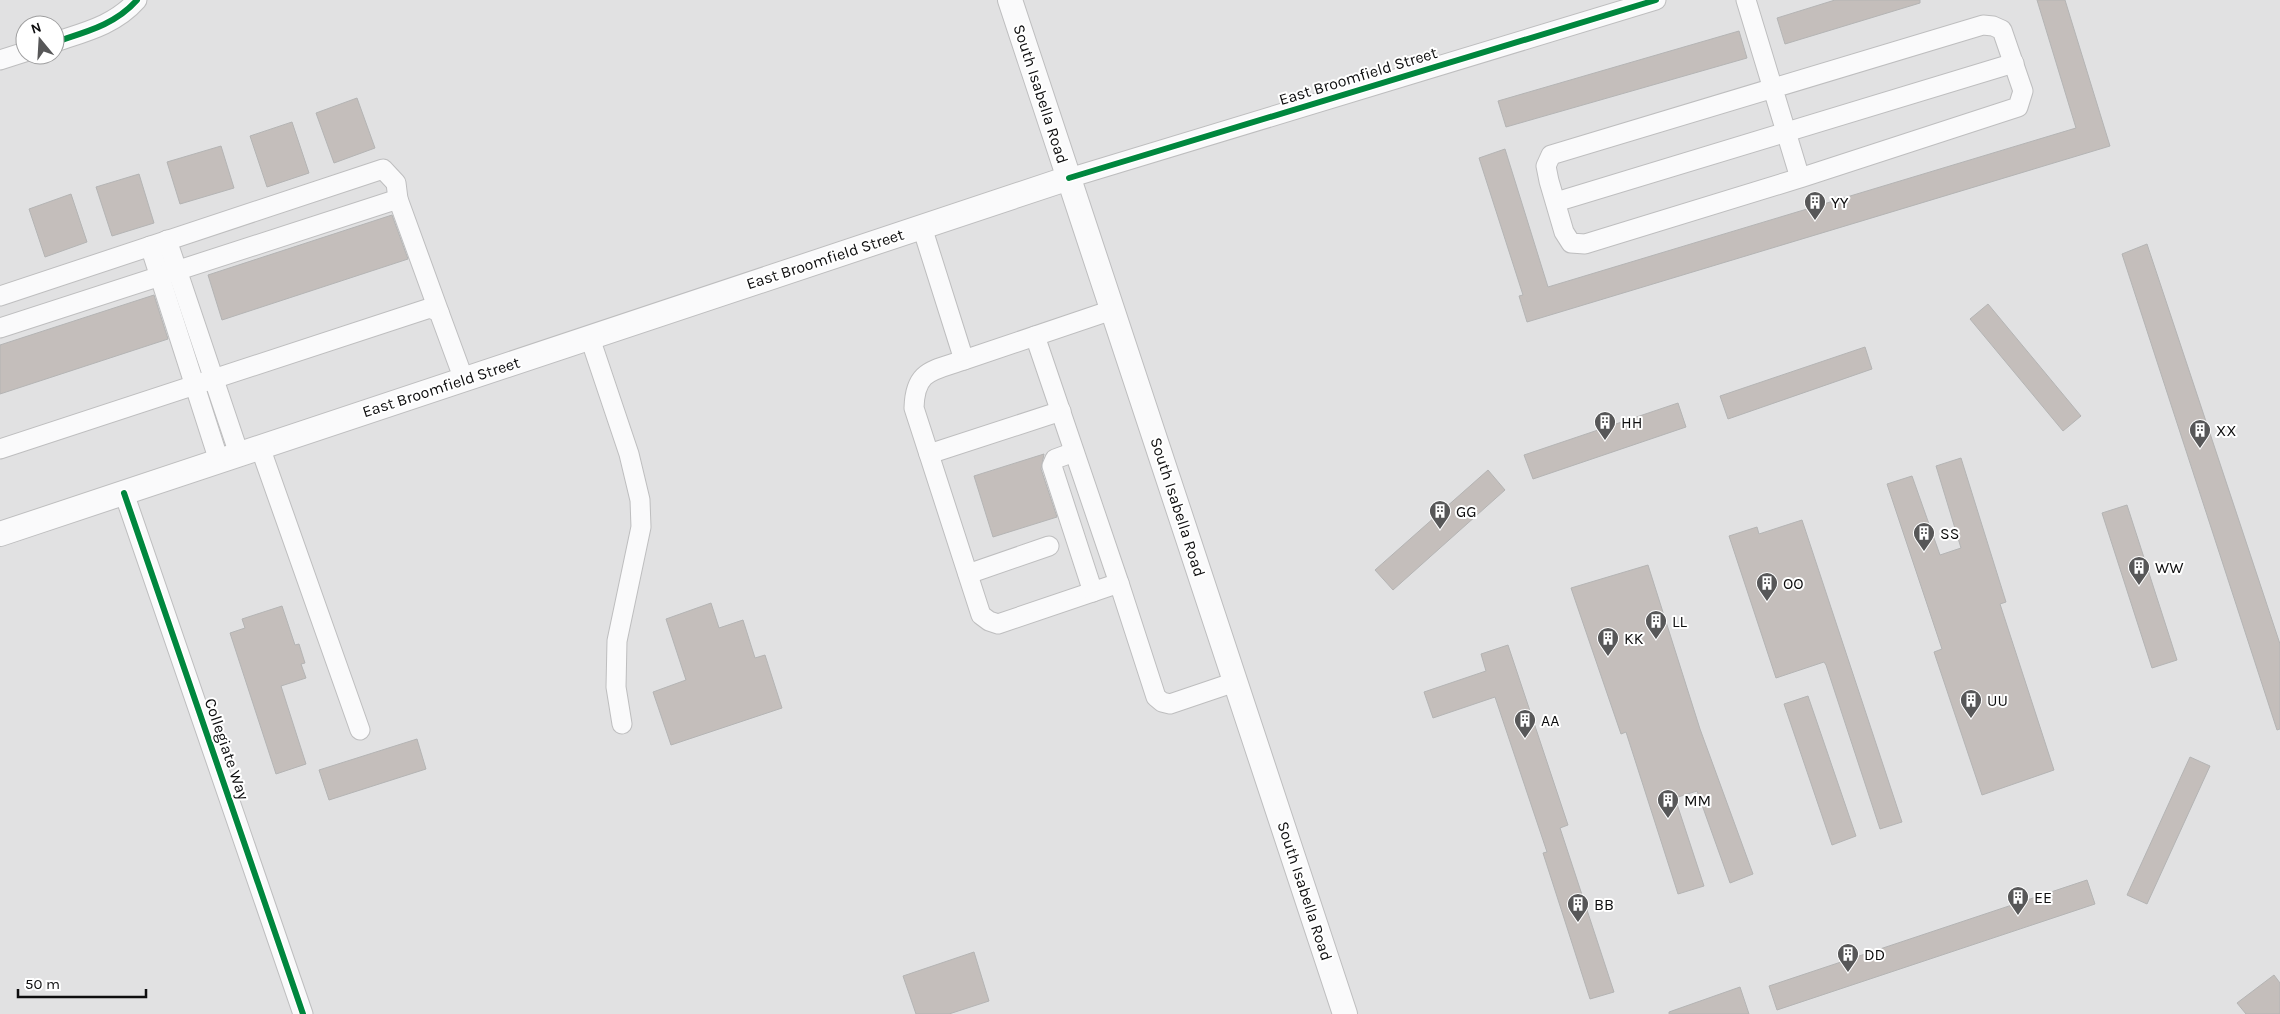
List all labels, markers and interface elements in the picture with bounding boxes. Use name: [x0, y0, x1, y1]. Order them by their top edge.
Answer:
north arrow: [15, 15, 65, 65]
text: N: [29, 18, 44, 38]
street label: South Isabella Road: [1010, 22, 1072, 166]
street label: East Broomfield Street: [1277, 43, 1439, 109]
building icon: YY: [1803, 190, 1827, 221]
place label: YY: [1831, 193, 1849, 212]
street label: East Broomfield Street: [744, 225, 906, 293]
street label: East Broomfield Street: [360, 353, 522, 421]
building icon: HH: [1593, 410, 1617, 441]
place label: HH: [1621, 413, 1642, 432]
building icon: XX: [2188, 418, 2212, 449]
place label: XX: [2216, 421, 2237, 440]
street label: South Isabella Road: [1147, 435, 1209, 579]
building icon: GG: [1428, 499, 1452, 530]
place label: GG: [1456, 502, 1477, 521]
building icon: SS: [1912, 521, 1936, 552]
place label: SS: [1940, 524, 1959, 543]
building icon: WW: [2127, 555, 2151, 586]
place label: WW: [2155, 558, 2184, 577]
building icon: OO: [1755, 571, 1779, 602]
place label: OO: [1783, 574, 1804, 593]
building icon: LL: [1644, 609, 1668, 640]
place label: LL: [1672, 612, 1687, 631]
building icon: KK: [1596, 626, 1620, 657]
place label: KK: [1624, 629, 1644, 648]
building icon: UU: [1959, 688, 1983, 719]
place label: UU: [1987, 691, 2008, 710]
street label: Collegiate Way: [201, 696, 253, 803]
building icon: AA: [1513, 708, 1537, 739]
place label: AA: [1541, 711, 1559, 730]
building icon: MM: [1656, 788, 1680, 819]
place label: MM: [1684, 791, 1711, 810]
street label: South Isabella Road: [1274, 819, 1336, 963]
building icon: EE: [2006, 885, 2030, 916]
place label: EE: [2034, 888, 2052, 907]
building icon: BB: [1566, 892, 1590, 923]
place label: BB: [1594, 895, 1614, 914]
building icon: DD: [1836, 942, 1860, 973]
place label: DD: [1864, 945, 1885, 964]
scale bar: [18, 966, 145, 998]
text: 50 m: [25, 975, 60, 993]

